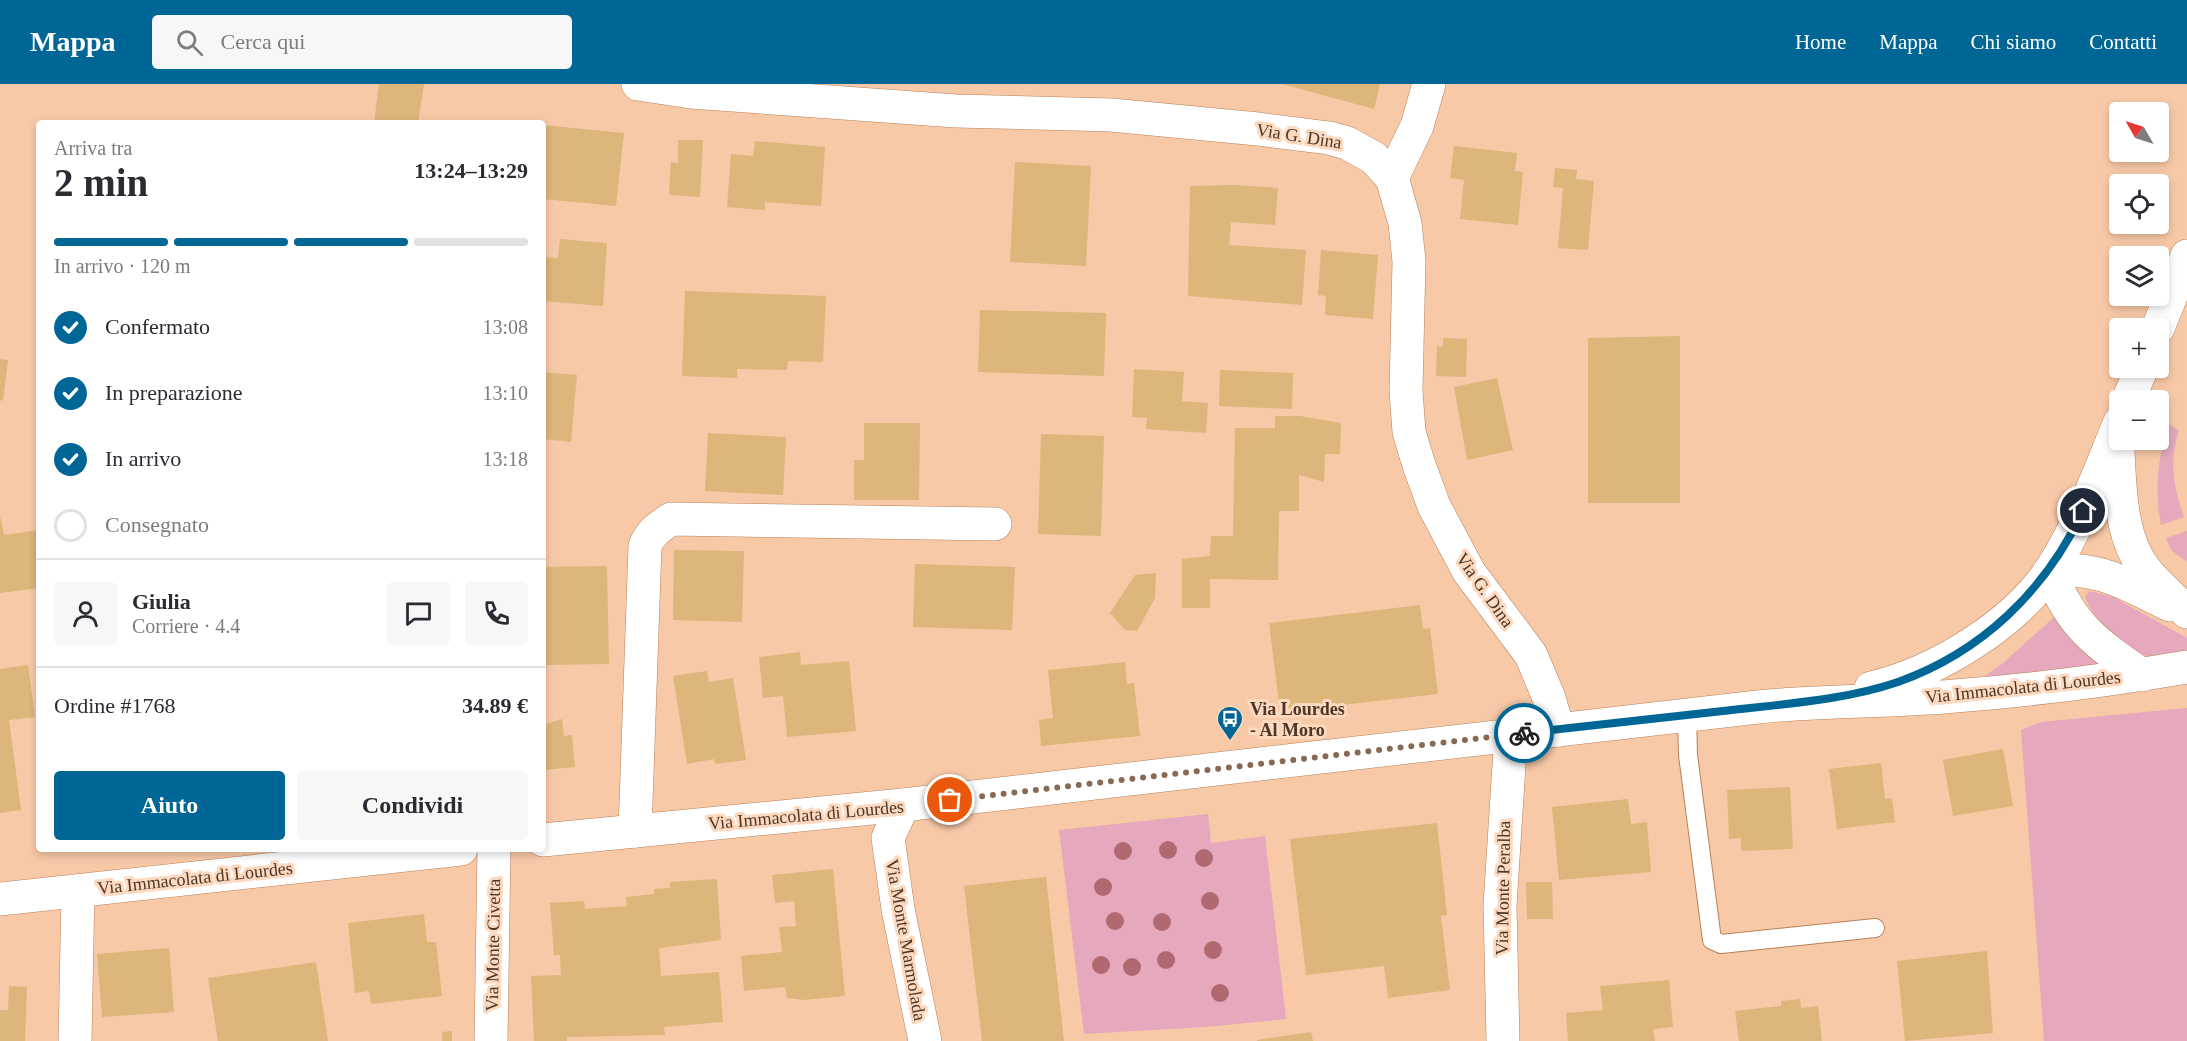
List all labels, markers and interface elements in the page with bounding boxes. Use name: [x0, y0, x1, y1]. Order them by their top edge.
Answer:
search box: [152, 15, 572, 69]
text: Mappa: [30, 26, 116, 57]
icon: search: [173, 26, 206, 59]
text: Cerca qui: [221, 29, 305, 54]
text: Home: [1795, 30, 1846, 54]
text: Mappa: [1879, 30, 1938, 54]
text: Chi siamo: [1971, 30, 2056, 54]
text: Contatti: [2089, 30, 2157, 54]
north arrow: [2109, 102, 2169, 162]
map controls: [2109, 102, 2169, 450]
street label: Via G. Dina: [1255, 119, 1343, 153]
text: Arriva tra: [54, 137, 132, 159]
text: 13:24–13:29: [414, 158, 528, 183]
text: 2 min: [54, 161, 148, 204]
button: locate: [2109, 174, 2169, 234]
button: layers: [2109, 246, 2169, 306]
text: In arrivo · 120 m: [54, 255, 191, 277]
icon: check: [54, 311, 87, 344]
text: Confermato: [105, 314, 210, 339]
text: 13:08: [482, 316, 528, 338]
button: +: [2109, 318, 2169, 378]
icon: check: [54, 377, 87, 410]
text: In preparazione: [105, 380, 242, 405]
text: 13:10: [482, 382, 528, 404]
button: −: [2109, 390, 2169, 450]
icon: check: [54, 443, 87, 476]
text: In arrivo: [105, 446, 181, 471]
text: 13:18: [482, 448, 528, 470]
pin: [2057, 485, 2108, 536]
icon: home: [2066, 494, 2099, 527]
text: Consegnato: [105, 512, 209, 537]
street label: Via G. Dina: [1452, 549, 1518, 631]
button: person: [54, 582, 117, 645]
button: chat: [387, 582, 450, 645]
button: phone: [465, 582, 528, 645]
text: Giulia: [132, 589, 191, 614]
text: Corriere · 4.4: [132, 615, 240, 637]
street label: Via Immacolata di Lourdes: [1924, 667, 2122, 707]
text: Ordine #1768: [54, 693, 176, 718]
text: 34.89 €: [462, 693, 528, 718]
place label: Via Lourdes - Al Moro: [1250, 699, 1345, 740]
courier: [1494, 703, 1554, 763]
bus stop icon: Via Lourdes - Al Moro: [1215, 704, 1245, 742]
icon: bike: [1508, 717, 1541, 750]
button: Aiuto: [54, 771, 285, 840]
button: Condividi: [297, 771, 528, 840]
pin: [924, 774, 975, 825]
icon: bag: [933, 783, 966, 816]
street label: Via Immacolata di Lourdes: [707, 796, 905, 834]
street label: Via Monte Peralba: [1492, 820, 1514, 956]
street label: Via Immacolata di Lourdes: [96, 858, 294, 898]
street label: Via Monte Marmolada: [882, 858, 930, 1022]
street label: Via Monte Civetta: [482, 878, 504, 1012]

